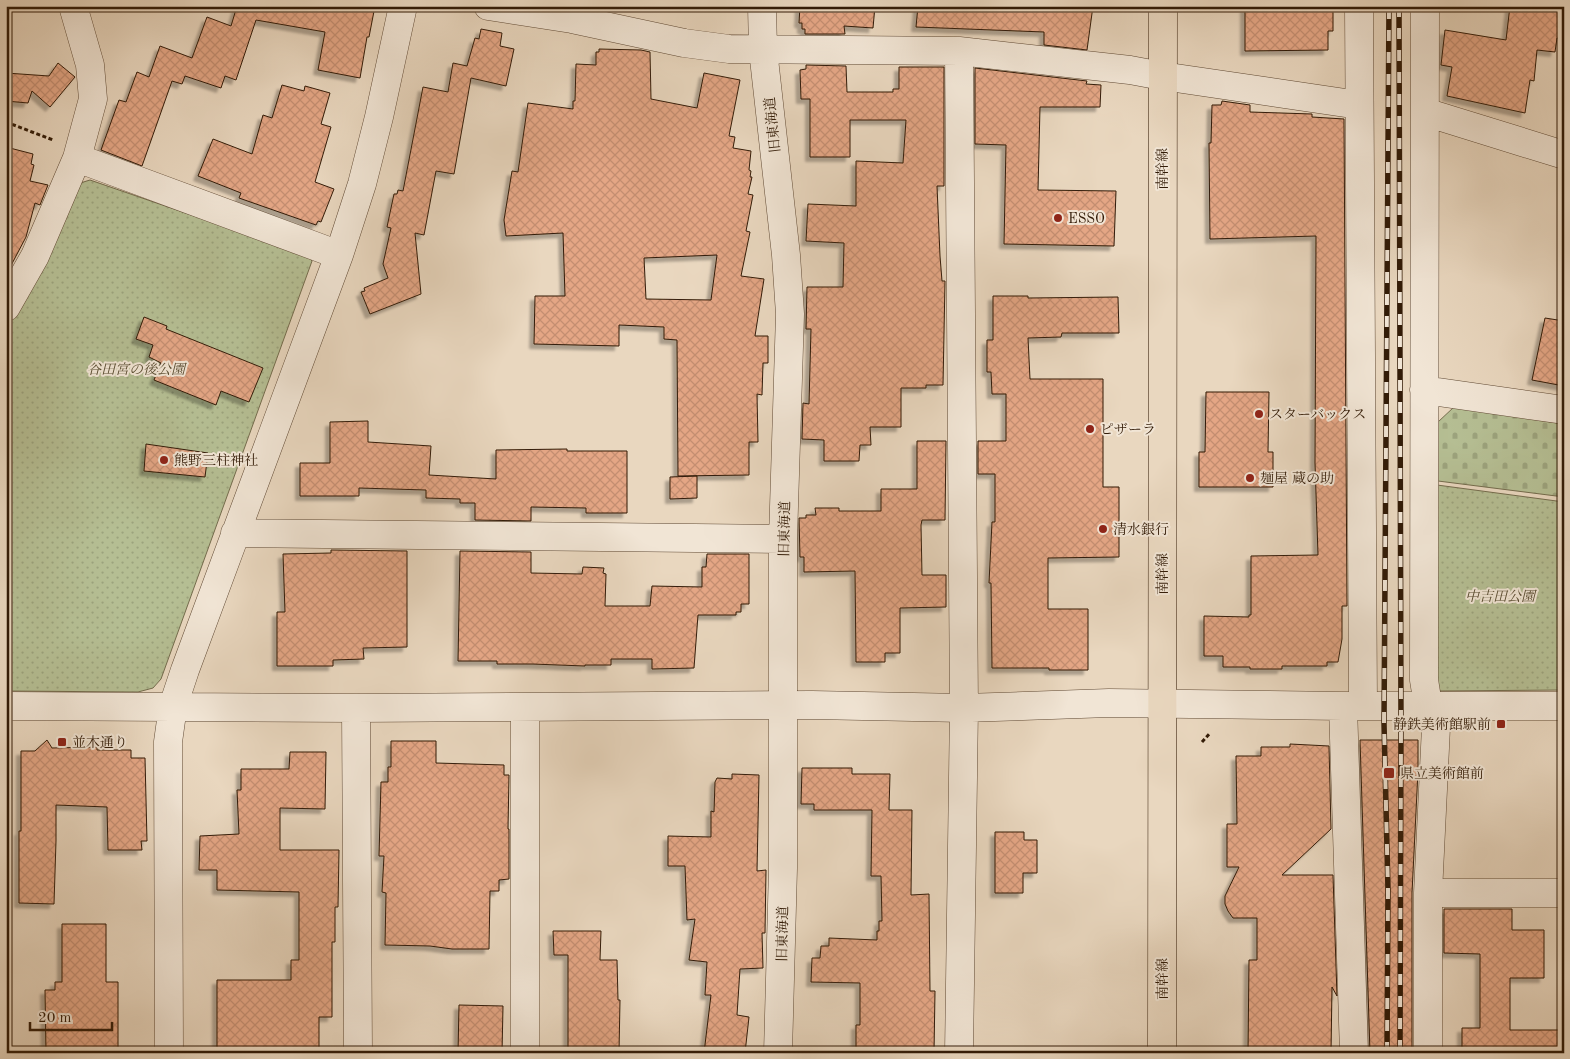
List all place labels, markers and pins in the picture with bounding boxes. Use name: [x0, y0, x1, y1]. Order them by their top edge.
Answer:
marker: ESSO: [1052, 212, 1064, 224]
place label: ESSO: [1068, 212, 1105, 226]
place label: スターバックス: [1269, 407, 1366, 422]
marker: スターバックス: [1253, 408, 1265, 420]
place label: ピザーラ: [1100, 422, 1156, 437]
marker: ピザーラ: [1084, 423, 1096, 435]
place label: 熊野三柱神社: [174, 453, 258, 468]
marker: 熊野三柱神社: [158, 454, 170, 466]
place label: 麺屋 蔵の助: [1260, 471, 1334, 486]
marker: 麺屋 蔵の助: [1244, 472, 1256, 484]
place label: 清水銀行: [1113, 522, 1169, 537]
marker: 清水銀行: [1097, 523, 1109, 535]
place label: 静鉄美術館駅前: [1393, 717, 1491, 732]
marker: 静鉄美術館駅前: [1495, 718, 1507, 730]
place label: 並木通り: [72, 735, 128, 750]
marker: 並木通り: [56, 736, 68, 748]
marker: 県立美術館前: [1382, 766, 1396, 780]
place label: 県立美術館前: [1400, 766, 1484, 781]

